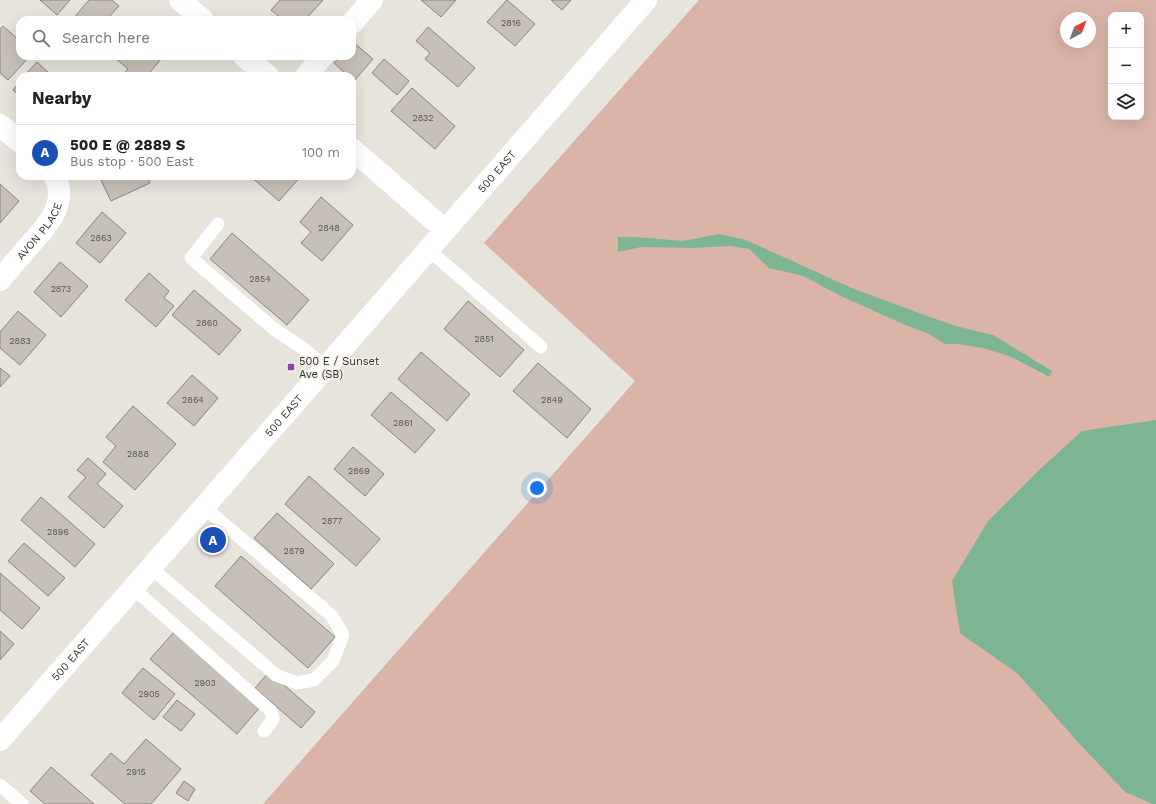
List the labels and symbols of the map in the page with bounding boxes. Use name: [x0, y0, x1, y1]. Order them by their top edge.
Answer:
north arrow: [1060, 12, 1096, 48]
house number: 2816: [501, 18, 521, 28]
house number: 2832: [412, 113, 434, 123]
street label: 500 EAST: [475, 147, 519, 195]
street label: AVON PLACE: [14, 201, 64, 262]
house number: 2848: [318, 223, 340, 233]
house number: 2863: [90, 233, 112, 243]
house number: 2854: [249, 274, 271, 284]
house number: 2873: [51, 284, 71, 294]
house number: 2860: [196, 318, 218, 328]
house number: 2851: [474, 334, 494, 344]
house number: 2883: [9, 336, 31, 346]
place label: 500 E / Sunset Ave (SB): [299, 355, 380, 381]
marker: 500 E / Sunset Ave (SB): [286, 362, 296, 372]
street label: 500 EAST: [262, 392, 306, 439]
house number: 2864: [182, 395, 204, 405]
house number: 2849: [541, 395, 563, 405]
house number: 2861: [393, 418, 413, 428]
house number: 2888: [127, 449, 149, 459]
house number: 2869: [348, 466, 370, 476]
your location: [527, 478, 547, 498]
house number: 2877: [322, 516, 342, 526]
pin: A: [200, 525, 226, 555]
house number: 2896: [47, 527, 69, 537]
house number: 2879: [283, 546, 305, 556]
street label: 500 EAST: [49, 636, 93, 683]
house number: 2903: [194, 678, 216, 688]
house number: 2905: [138, 689, 160, 699]
house number: 2915: [126, 767, 146, 777]

